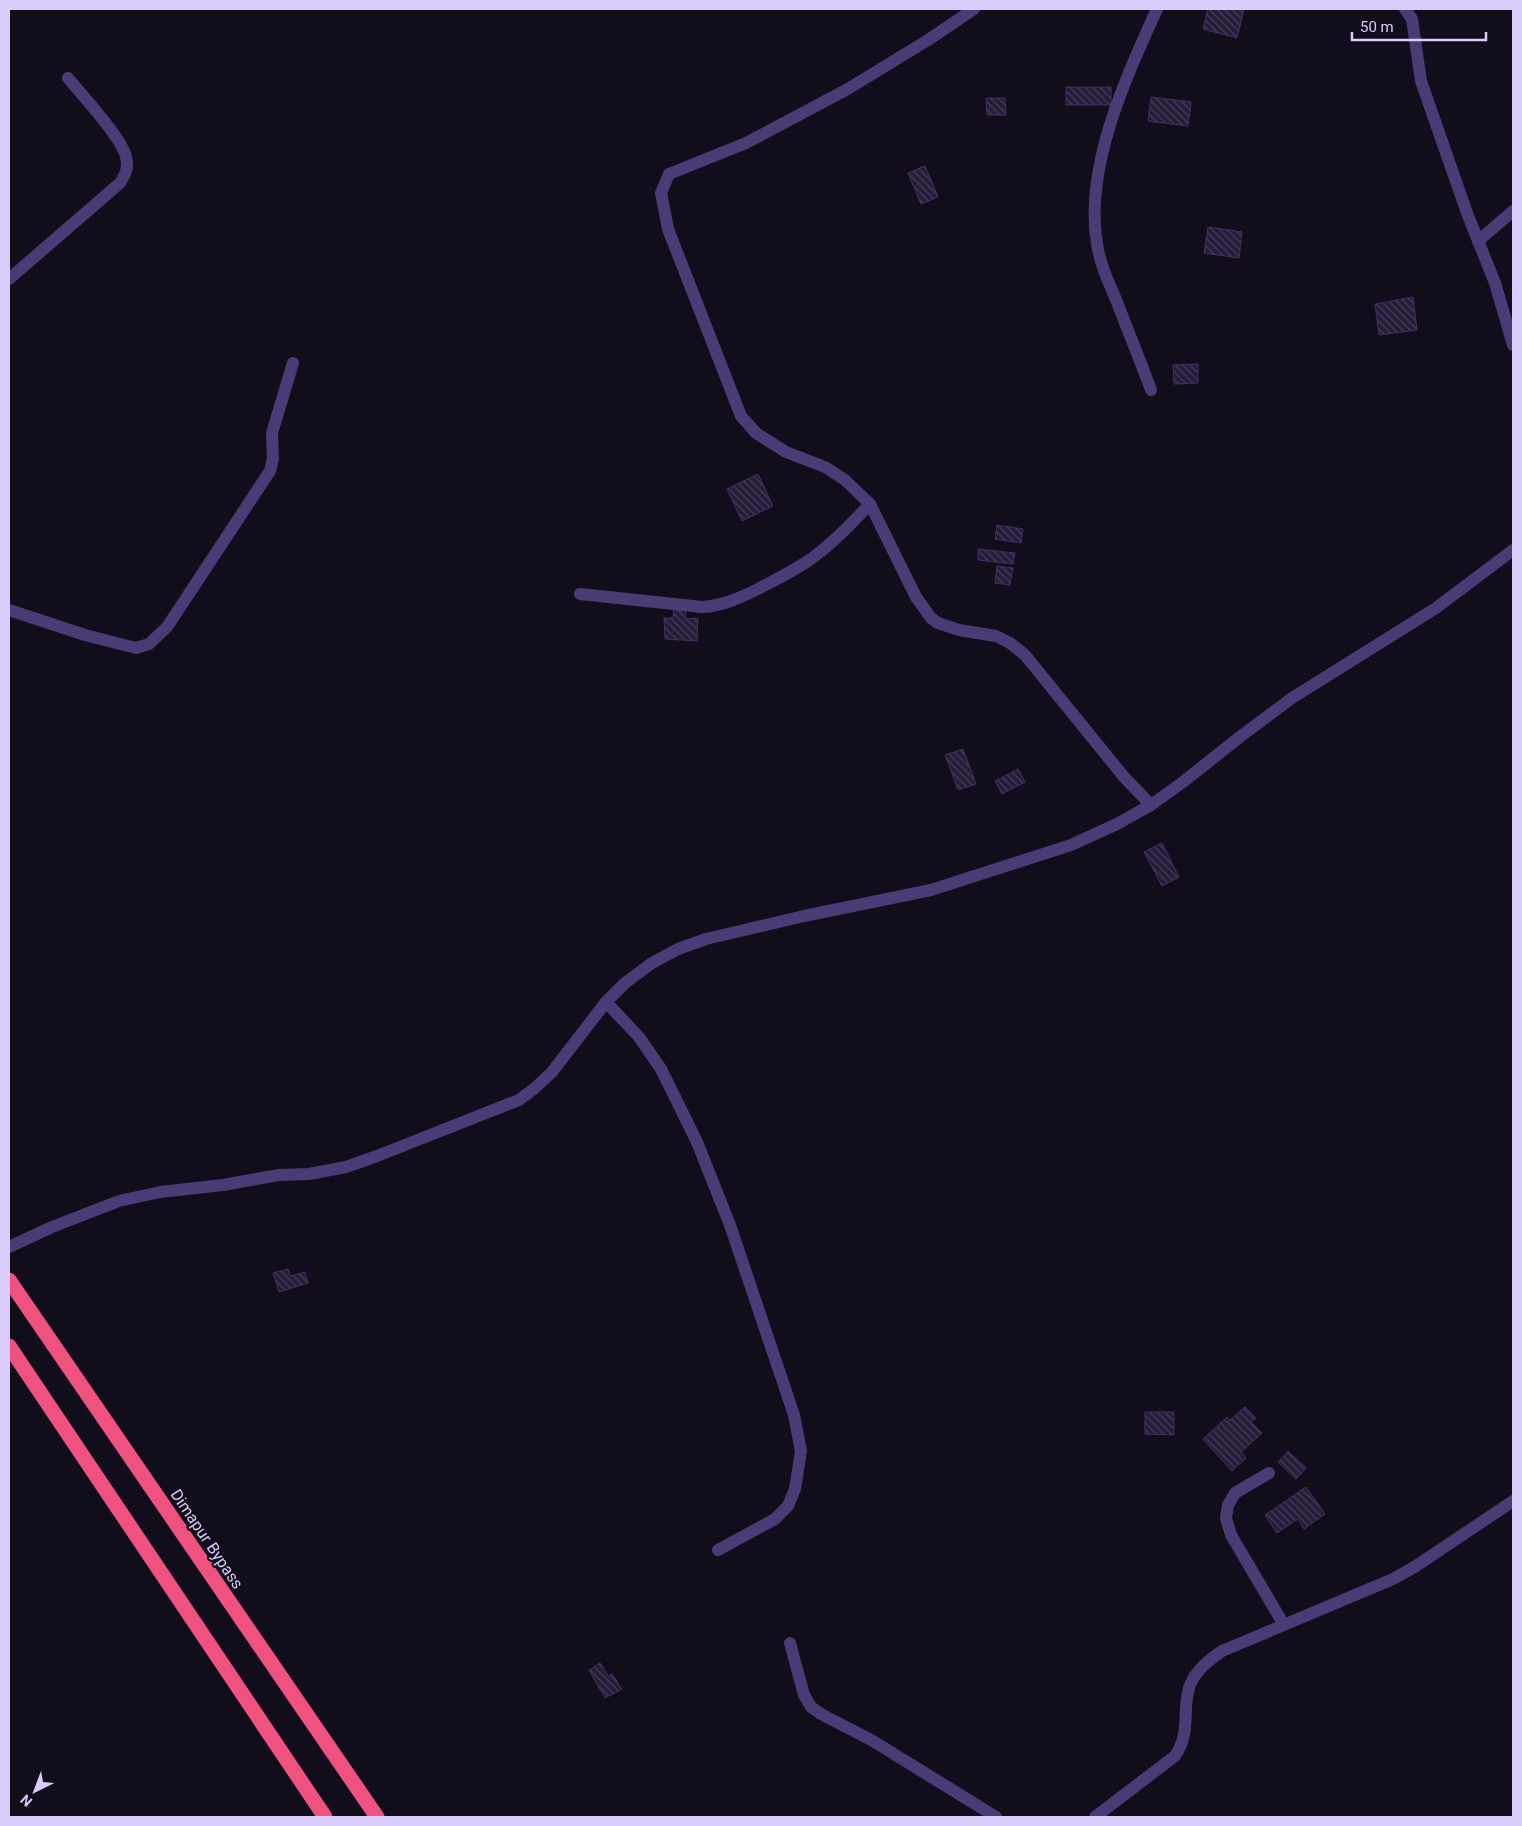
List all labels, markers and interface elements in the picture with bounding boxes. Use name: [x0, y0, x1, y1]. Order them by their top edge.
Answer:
scale bar: [1352, 10, 1486, 42]
text: 50 m: [1360, 18, 1394, 36]
street label: Dimapur Bypass: [167, 1486, 247, 1592]
north arrow: [10, 1766, 60, 1816]
text: N: [17, 1791, 35, 1810]

